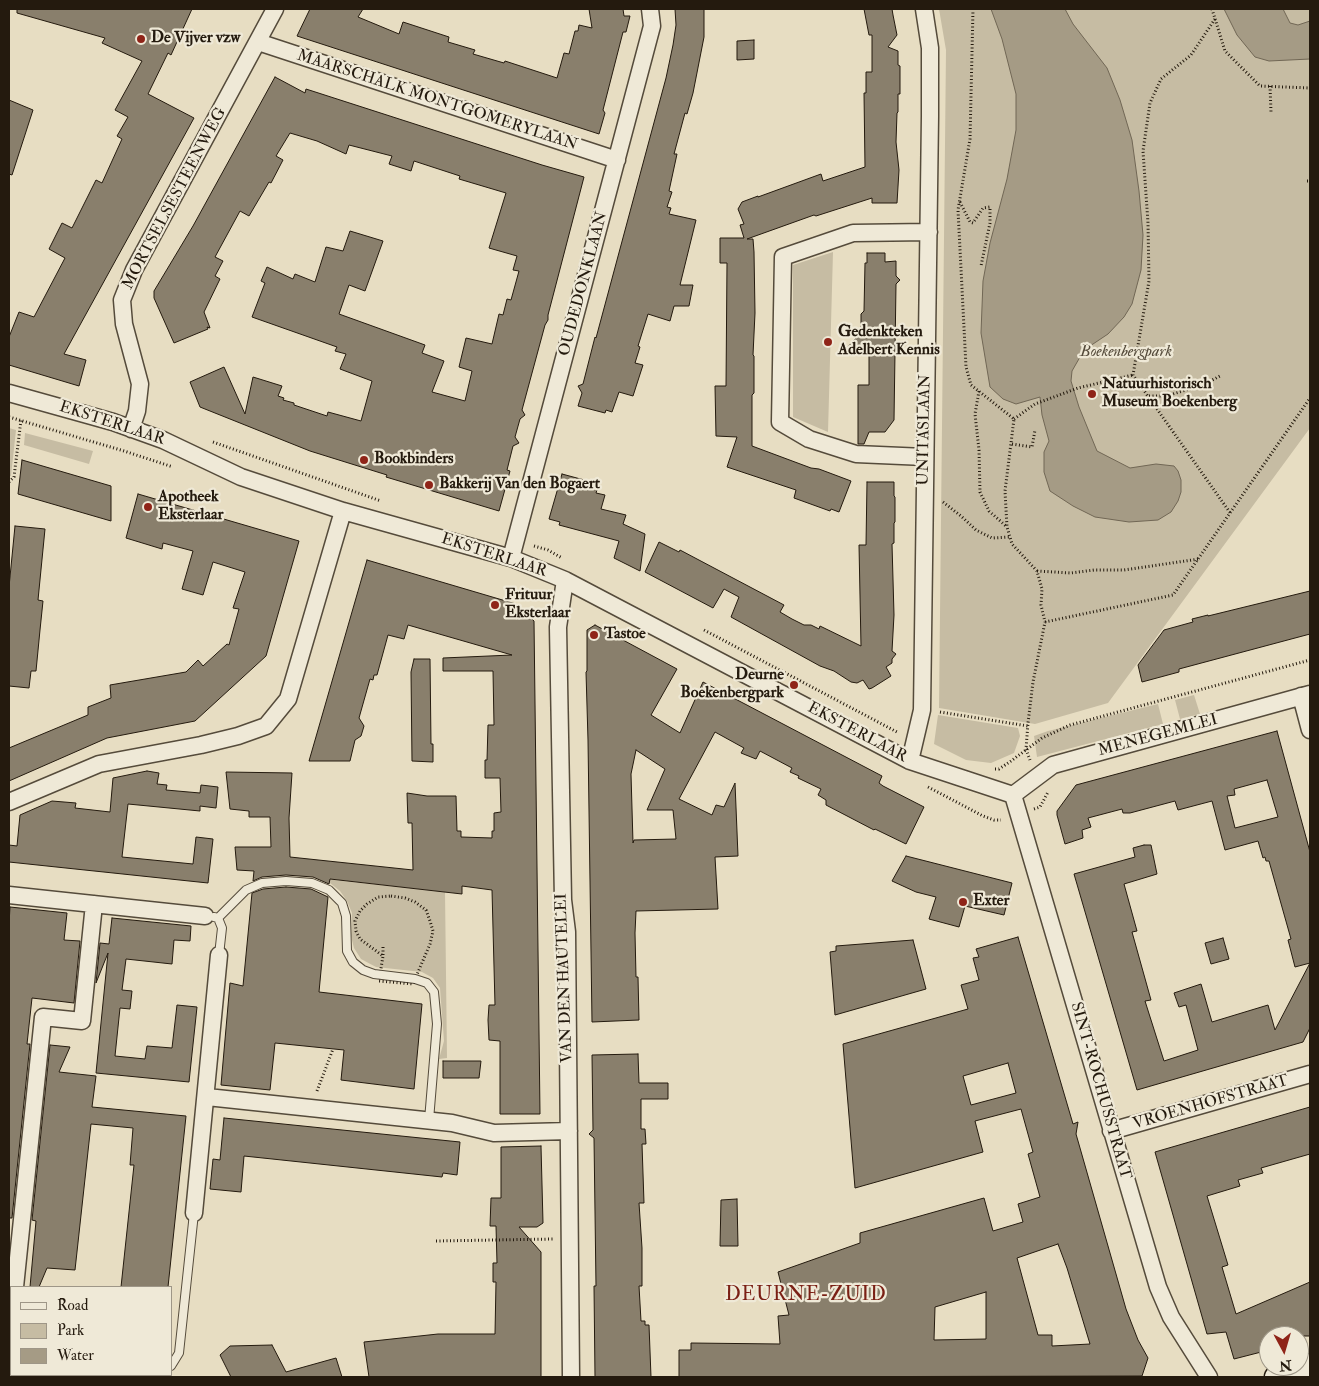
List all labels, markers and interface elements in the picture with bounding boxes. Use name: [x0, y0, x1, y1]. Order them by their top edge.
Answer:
place label: De Vijver vzw: [151, 29, 240, 49]
marker: De Vijver vzw: [135, 33, 147, 45]
street label: MAARSCHALK MONTGOMERYLAAN: [294, 46, 580, 156]
street label: MORTSELSESTEENWEG: [119, 105, 231, 293]
street label: OUDEDONKLAAN: [556, 210, 612, 358]
place label: Gedenkteken Adelbert Kennis: [838, 323, 940, 361]
marker: Gedenkteken Adelbert Kennis: [822, 336, 834, 348]
park label: Boekenbergpark: [1080, 343, 1172, 363]
street label: UNITASLAAN: [914, 374, 936, 486]
place label: Natuurhistorisch Museum Boekenberg: [1102, 375, 1237, 413]
marker: Natuurhistorisch Museum Boekenberg: [1086, 388, 1098, 400]
street label: EKSTERLAAR: [57, 398, 167, 450]
place label: Bookbinders: [374, 450, 454, 470]
marker: Bookbinders: [358, 454, 370, 466]
place label: Bakkerij Van den Bogaert: [439, 475, 600, 495]
marker: Bakkerij Van den Bogaert: [423, 479, 435, 491]
place label: Apotheek Eksterlaar: [158, 488, 224, 526]
marker: Apotheek Eksterlaar: [142, 501, 154, 513]
street label: EKSTERLAAR: [439, 530, 549, 582]
place label: Frituur Eksterlaar: [505, 586, 571, 624]
marker: Frituur Eksterlaar: [489, 599, 501, 611]
place label: Tastoe: [604, 625, 646, 645]
marker: Tastoe: [588, 629, 600, 641]
place label: Deurne Boekenbergpark: [680, 666, 784, 704]
marker: Deurne Boekenbergpark: [788, 679, 800, 691]
street label: EKSTERLAAR: [804, 699, 910, 767]
street label: MENEGEMLEI: [1096, 711, 1220, 761]
place label: Exter: [973, 892, 1009, 912]
street label: VAN DEN HAUTELEI: [552, 893, 578, 1063]
marker: Exter: [957, 896, 969, 908]
street label: SINT-ROCHUSSTRAAT: [1065, 1000, 1135, 1182]
street label: VROENHOFSTRAAT: [1131, 1072, 1291, 1134]
district label: DEURNE-ZUID: [724, 1285, 888, 1307]
legend: [10, 1286, 172, 1376]
text: Road: [57, 1296, 88, 1315]
text: Park: [57, 1321, 84, 1340]
north arrow: [1259, 1326, 1309, 1376]
text: Water: [57, 1346, 94, 1365]
text: N: [1278, 1356, 1293, 1375]

